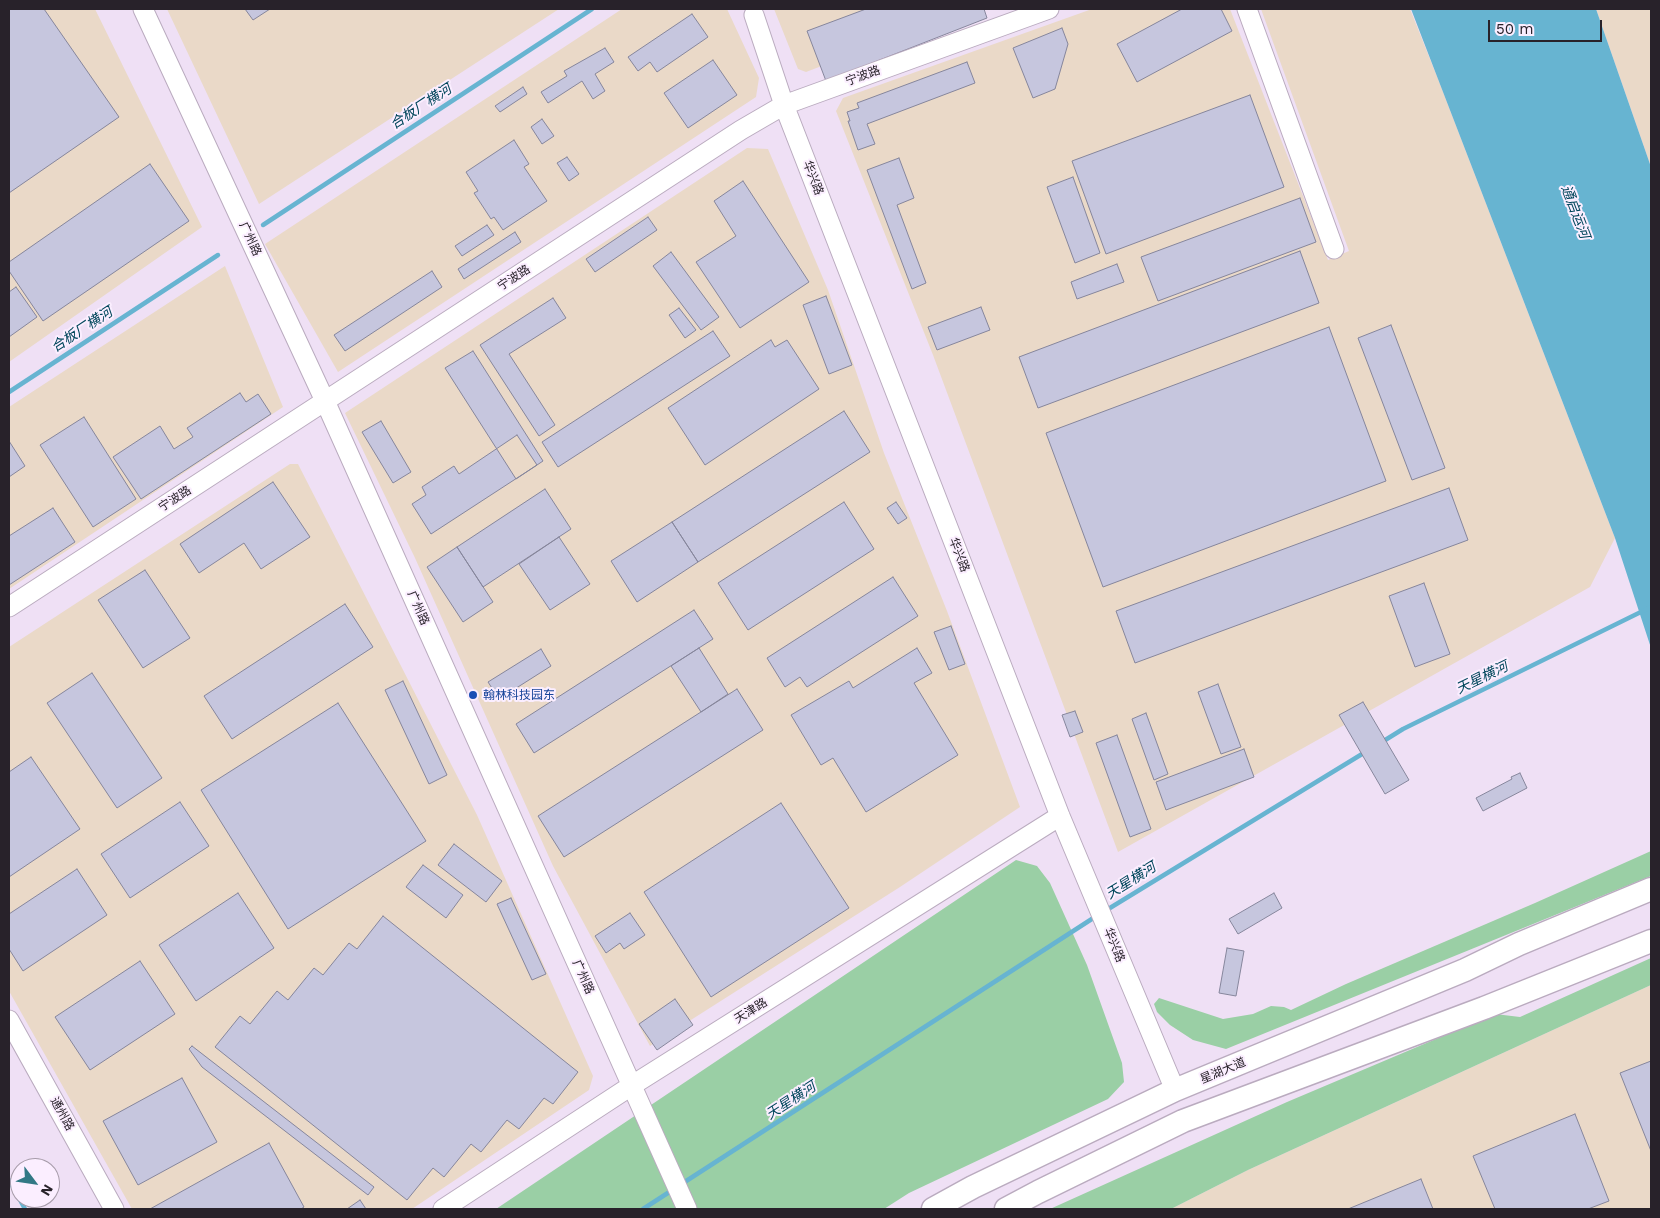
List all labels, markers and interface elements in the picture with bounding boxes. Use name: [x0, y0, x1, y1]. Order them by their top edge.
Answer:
scale bar: [1490, 10, 1604, 42]
text: 50 m: [1496, 20, 1533, 38]
street label: 宁波路: [844, 63, 882, 89]
water label: 合板厂横河: [387, 81, 455, 133]
street label: 华兴路: [800, 159, 826, 197]
water label: 通启运河: [1557, 183, 1593, 241]
street label: 广州路: [236, 220, 264, 258]
street label: 宁波路: [495, 262, 533, 294]
water label: 合板厂横河: [48, 304, 116, 356]
street label: 宁波路: [156, 483, 194, 515]
street label: 华兴路: [946, 536, 972, 574]
street label: 广州路: [404, 589, 432, 627]
water label: 天星横河: [1453, 658, 1511, 698]
place label: 翰林科技园东: [483, 688, 555, 702]
marker: 翰林科技园东: [467, 689, 479, 701]
water label: 天星横河: [1103, 859, 1159, 903]
street label: 华兴路: [1101, 926, 1127, 964]
street label: 广州路: [569, 958, 597, 996]
street label: 天津路: [732, 995, 770, 1027]
street label: 星湖大道: [1198, 1055, 1248, 1087]
water label: 天星横河: [763, 1079, 819, 1123]
street label: 通州路: [47, 1095, 77, 1133]
north arrow: [10, 1158, 60, 1208]
text: N: [37, 1182, 57, 1199]

